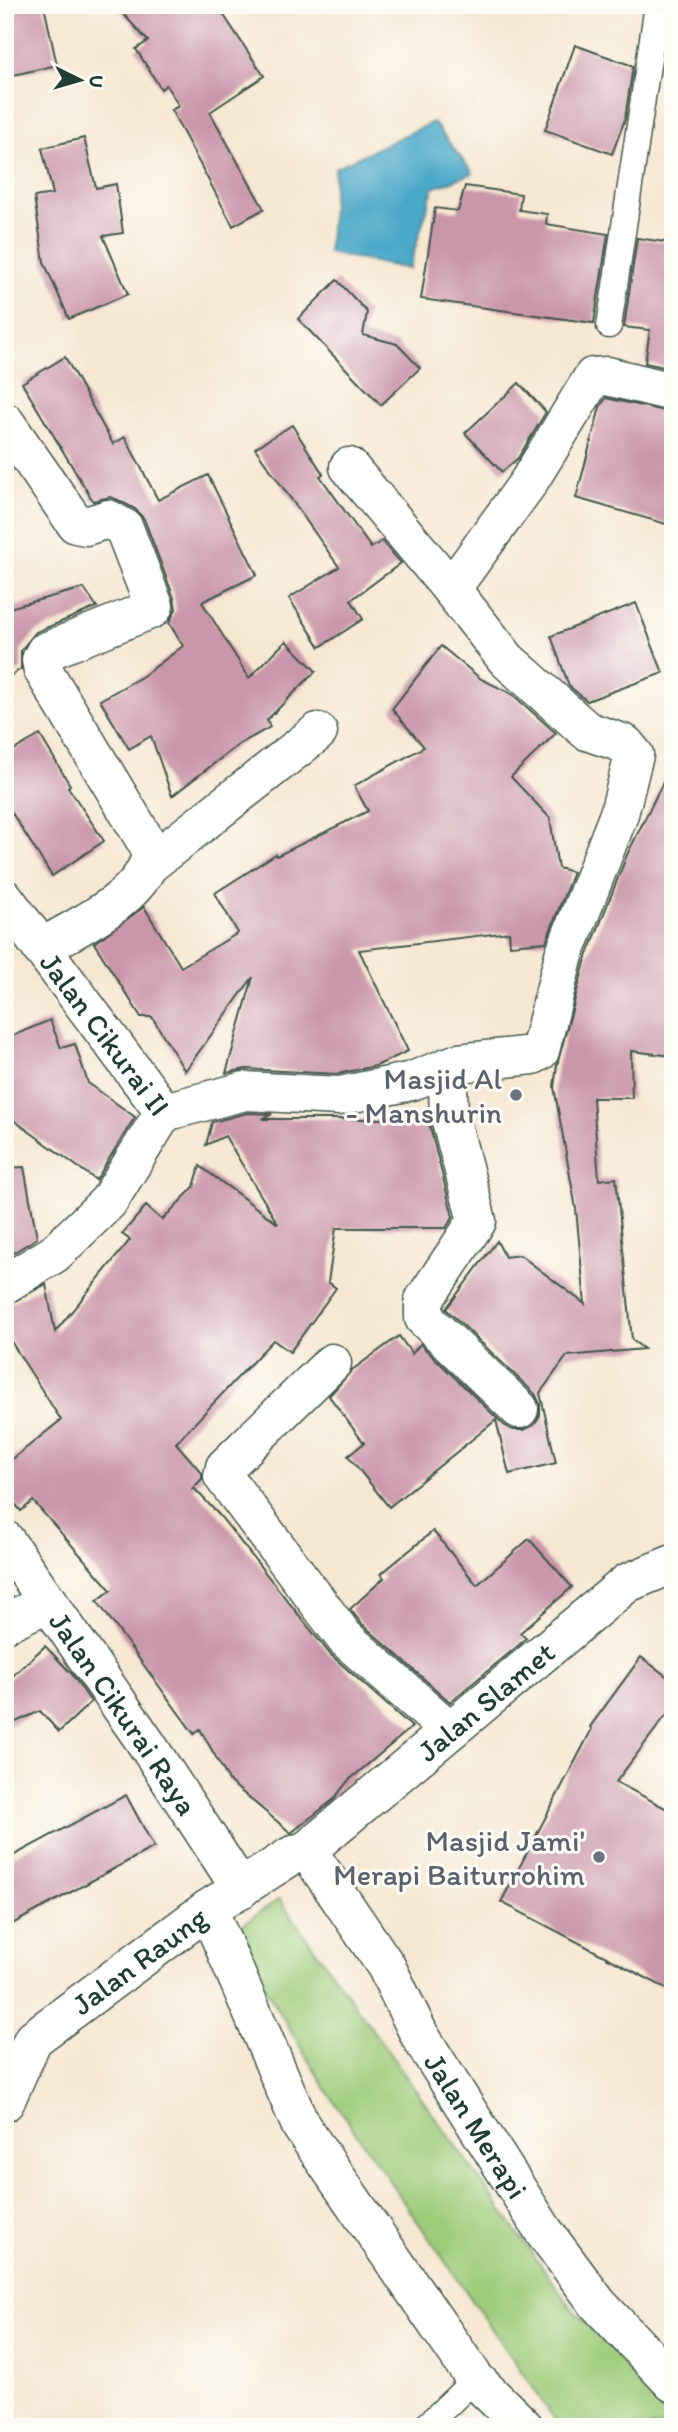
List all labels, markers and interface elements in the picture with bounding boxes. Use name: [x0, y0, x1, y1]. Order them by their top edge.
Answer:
north arrow: [46, 46, 116, 116]
text: U: [84, 74, 108, 89]
street label: Jalan Cikurai II: [32, 945, 179, 1123]
place label: Masjid Al - Manshurin: [346, 1060, 502, 1131]
marker: Masjid Al - Manshurin: [508, 1087, 524, 1103]
street label: Jalan Cikurai Raya: [42, 1604, 206, 1822]
street label: Jalan Slamet: [409, 1633, 562, 1769]
place label: Masjid Jami' Merapi Baiturrohim: [333, 1822, 585, 1893]
marker: Masjid Jami' Merapi Baiturrohim: [591, 1849, 607, 1865]
street label: Jalan Raung: [64, 1898, 214, 2022]
street label: Jalan Merapi: [417, 2046, 537, 2205]

